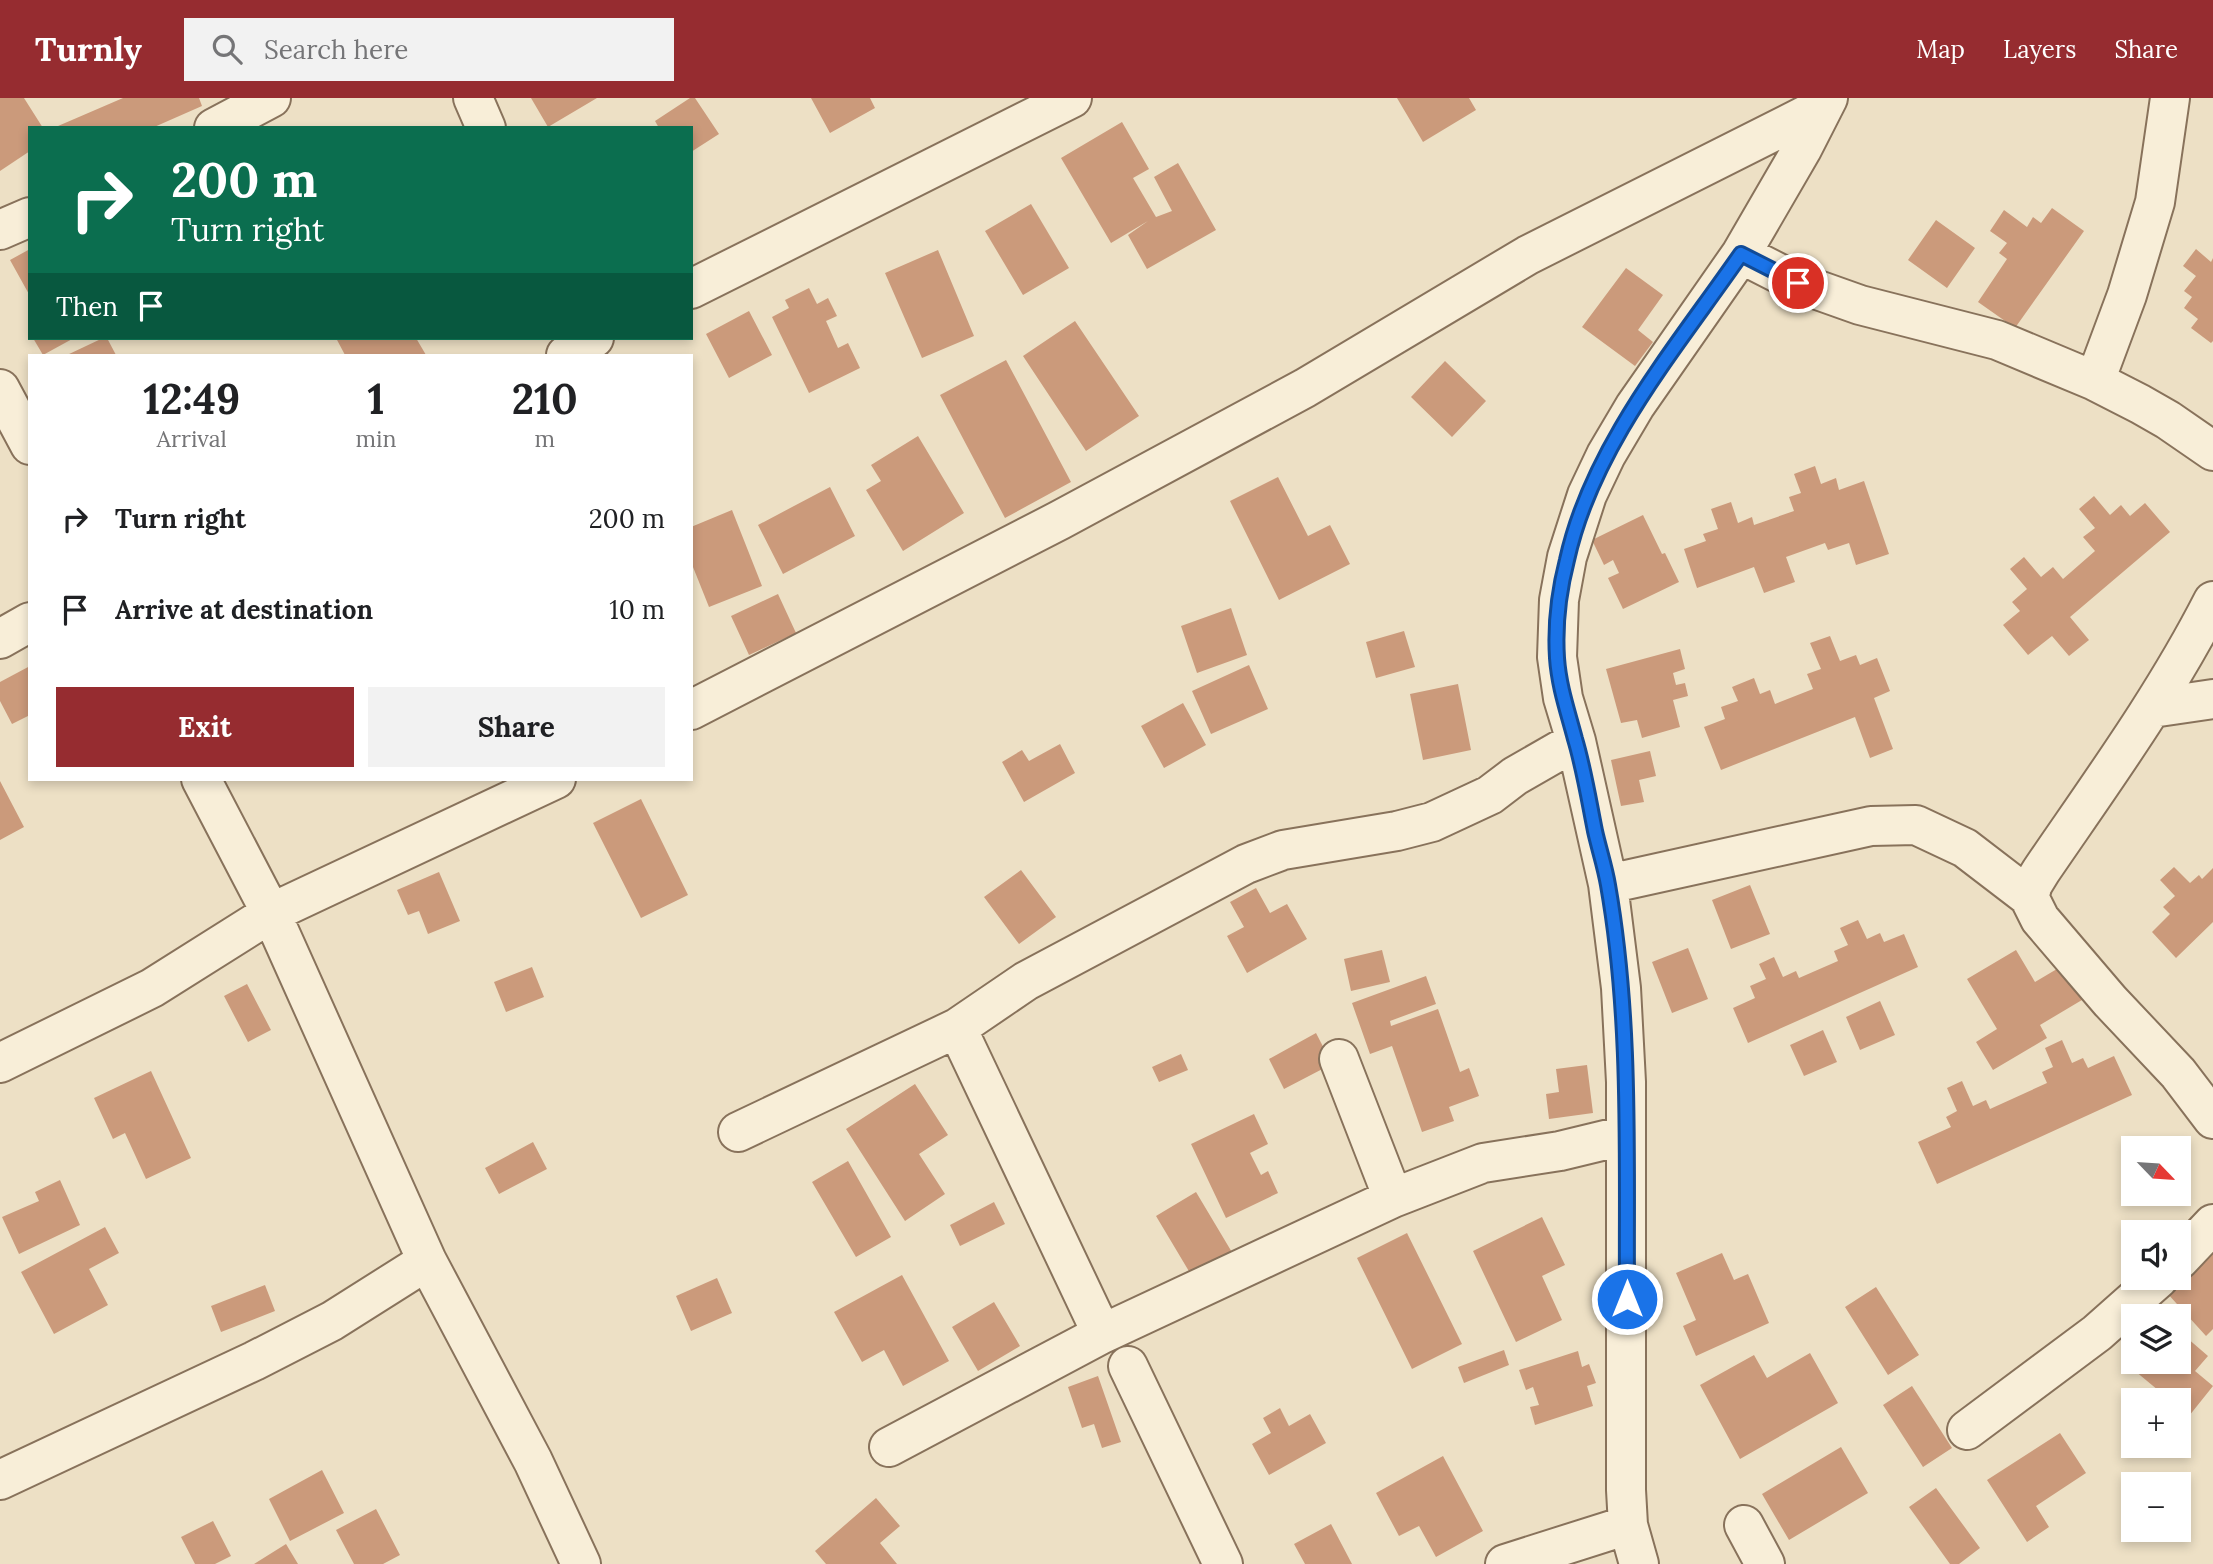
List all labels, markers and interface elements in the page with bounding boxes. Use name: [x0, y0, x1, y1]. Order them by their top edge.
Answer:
search box: [184, 18, 674, 81]
text: Turnly: [35, 28, 142, 70]
icon: search: [208, 30, 246, 68]
text: Search here: [264, 33, 408, 66]
text: Map: [1916, 34, 1965, 65]
text: Layers: [2003, 34, 2076, 65]
text: Share: [2114, 34, 2178, 65]
text: 200 m: [171, 148, 317, 210]
icon: right: [56, 154, 147, 245]
text: Turn right: [171, 209, 324, 250]
pin: [1768, 253, 1828, 313]
icon: arrive: [1779, 264, 1817, 302]
icon: arrive: [132, 287, 170, 325]
text: Then: [56, 290, 118, 323]
text: 12:49: [143, 372, 240, 426]
text: 1: [367, 372, 384, 426]
text: 210: [512, 372, 578, 426]
text: Arrival: [157, 424, 227, 453]
text: min: [355, 424, 396, 453]
text: m: [534, 424, 555, 453]
icon: right: [56, 500, 94, 538]
text: Turn right: [115, 502, 246, 535]
text: 200 m: [589, 502, 665, 535]
icon: arrive: [56, 591, 94, 629]
text: Arrive at destination: [115, 593, 373, 626]
text: 10 m: [609, 593, 665, 626]
button: Exit: [56, 687, 354, 767]
button: Share: [368, 687, 665, 767]
north arrow: [2121, 1136, 2191, 1206]
map controls: [2121, 1136, 2191, 1542]
button: sound: [2121, 1220, 2191, 1290]
position arrow: [1590, 1262, 1664, 1336]
button: layers: [2121, 1304, 2191, 1374]
button: +: [2121, 1388, 2191, 1458]
button: −: [2121, 1472, 2191, 1542]

